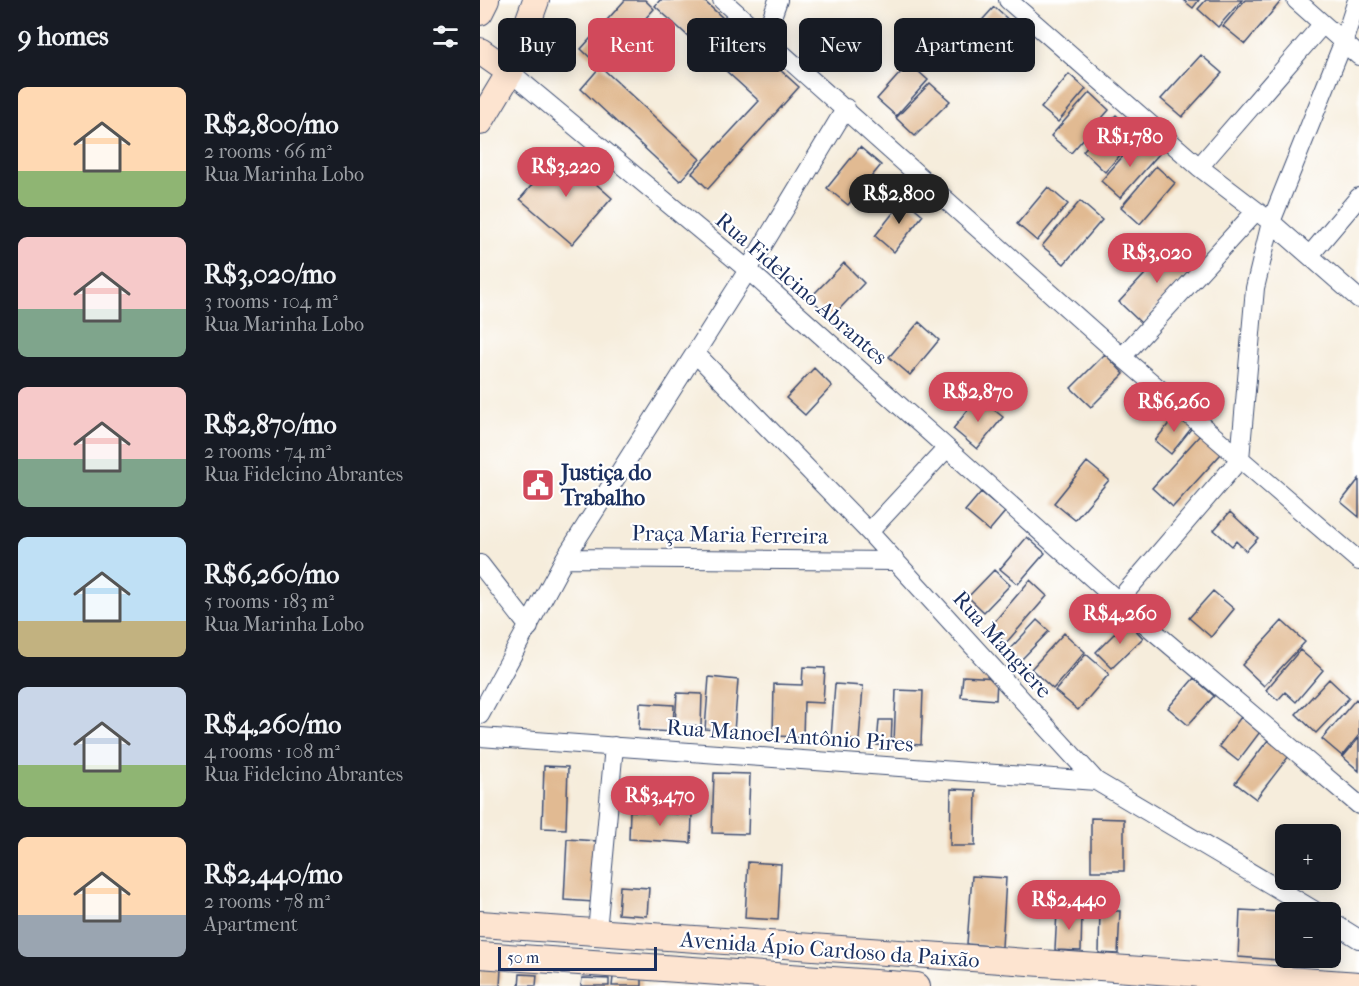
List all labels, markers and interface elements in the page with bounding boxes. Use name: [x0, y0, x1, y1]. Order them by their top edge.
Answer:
chip: Buy: [498, 18, 576, 72]
chip: Rent: [588, 18, 675, 72]
chip: Filters: [687, 18, 787, 72]
chip: New: [799, 18, 882, 72]
chip: Apartment: [894, 18, 1035, 72]
icon: filters: [429, 20, 462, 53]
text: 9 homes: [18, 21, 109, 52]
text: R$2,800/mo: [204, 109, 339, 140]
icon: home: [66, 111, 138, 183]
pin: R$1,780: [1075, 117, 1185, 168]
text: R$1,780: [1097, 125, 1163, 148]
text: 2 rooms · 66 m²: [204, 140, 332, 163]
pin: R$3,220: [511, 147, 621, 198]
text: R$3,220: [531, 155, 601, 178]
text: Rua Marinha Lobo: [204, 163, 364, 186]
pin: R$2,800: [844, 174, 954, 225]
text: R$2,800: [863, 182, 935, 205]
street label: Rua Fidelcino Abrantes: [710, 207, 893, 370]
pin: R$3,020: [1102, 233, 1212, 284]
text: R$3,020: [1122, 241, 1192, 264]
text: R$3,020/mo: [204, 259, 336, 290]
icon: home: [66, 261, 138, 333]
text: 3 rooms · 104 m²: [204, 290, 338, 313]
text: Rua Marinha Lobo: [204, 313, 364, 336]
pin: R$2,870: [923, 372, 1033, 423]
text: R$2,870: [943, 380, 1013, 403]
pin: R$6,260: [1119, 382, 1229, 433]
text: R$6,260: [1138, 390, 1210, 413]
text: R$2,870/mo: [204, 409, 337, 440]
icon: home: [66, 411, 138, 483]
text: 2 rooms · 74 m²: [204, 440, 331, 463]
place label: Justiça do Trabalho: [559, 460, 651, 511]
text: Rua Fidelcino Abrantes: [204, 463, 403, 486]
public building icon: Justiça do Trabalho: [520, 467, 556, 503]
street label: Praça Maria Ferreira: [632, 520, 829, 550]
text: R$6,260/mo: [204, 559, 339, 590]
icon: home: [66, 561, 138, 633]
street label: Rua Mangiere: [947, 586, 1057, 704]
text: 5 rooms · 183 m²: [204, 590, 334, 613]
pin: R$4,260: [1065, 594, 1175, 645]
text: R$4,260: [1083, 602, 1157, 625]
text: Rua Marinha Lobo: [204, 613, 364, 636]
text: R$4,260/mo: [204, 709, 341, 740]
icon: home: [66, 711, 138, 783]
street label: Rua Manoel Antônio Pires: [666, 714, 914, 758]
text: 4 rooms · 108 m²: [204, 740, 340, 763]
text: Rua Fidelcino Abrantes: [204, 763, 403, 786]
pin: R$3,470: [605, 776, 715, 827]
text: R$3,470: [625, 784, 695, 807]
map controls: [1275, 824, 1341, 968]
button: +: [1275, 824, 1341, 890]
text: R$2,440/mo: [204, 859, 343, 890]
icon: home: [66, 861, 138, 933]
pin: R$2,440: [1014, 880, 1124, 931]
text: R$2,440: [1031, 888, 1107, 911]
text: 2 rooms · 78 m²: [204, 890, 330, 913]
button: −: [1275, 902, 1341, 968]
text: Apartment: [204, 913, 298, 936]
street label: Avenida Ápio Cardoso da Paixão: [678, 925, 981, 973]
scale bar: [498, 944, 657, 972]
text: 50 m: [507, 948, 539, 967]

